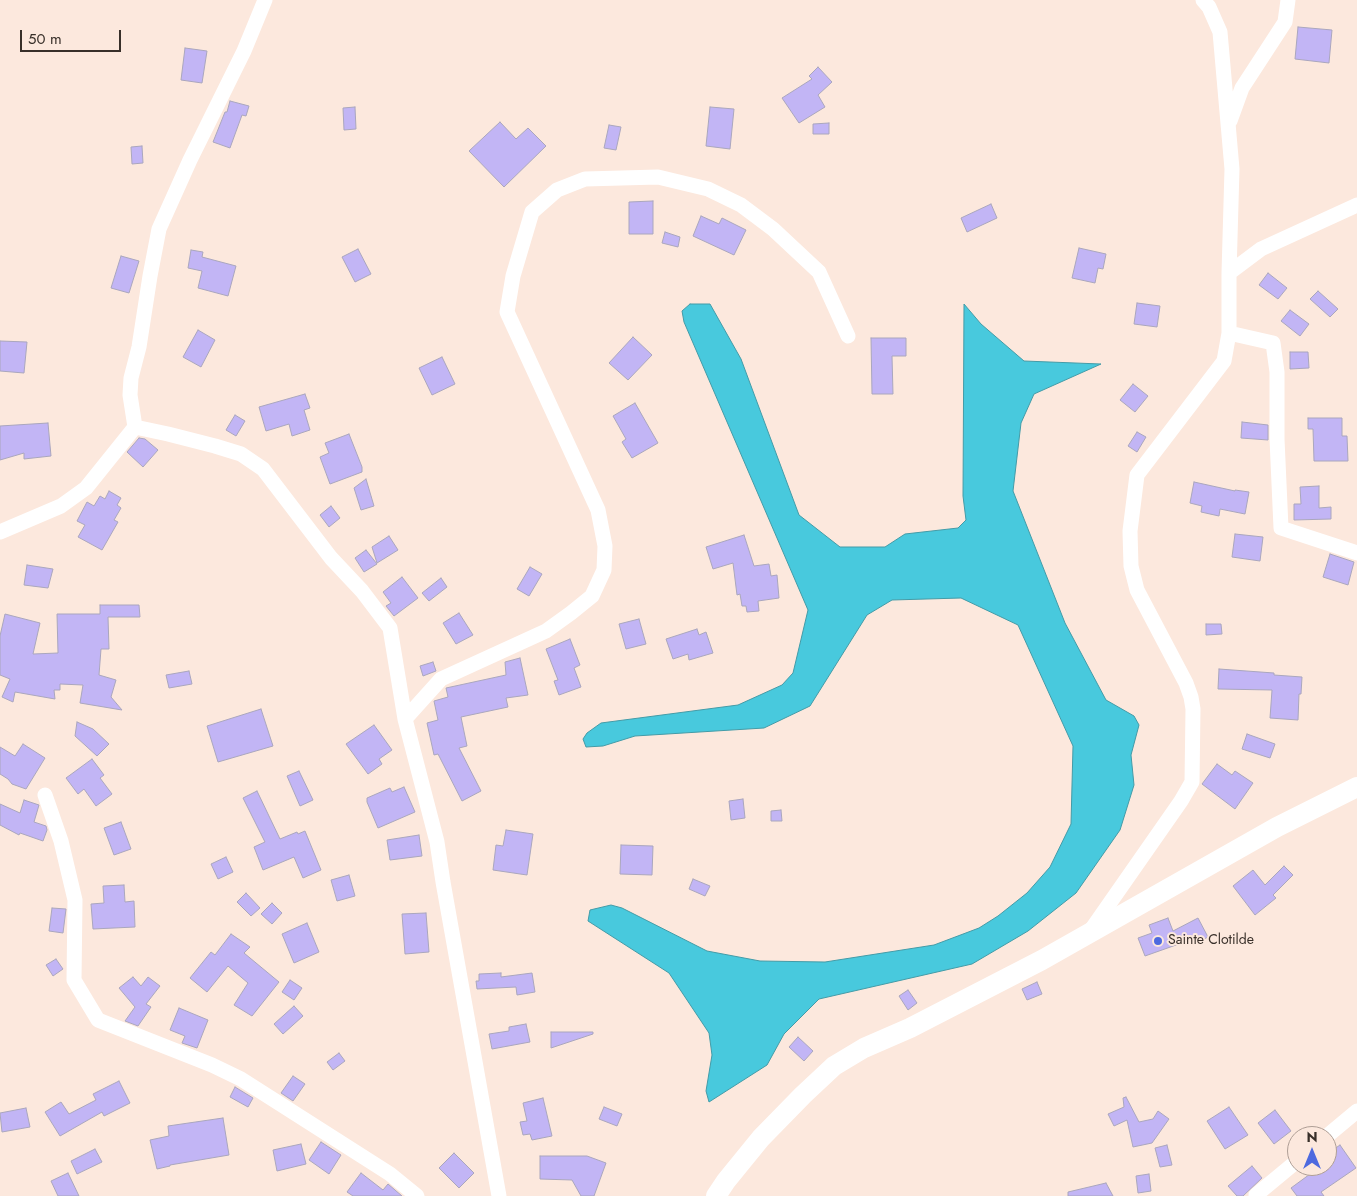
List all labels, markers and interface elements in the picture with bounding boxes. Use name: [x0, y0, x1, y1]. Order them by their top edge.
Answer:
scale bar: [22, 20, 124, 52]
text: 50 m: [28, 28, 62, 50]
place label: Sainte Clotilde: [1168, 933, 1254, 949]
marker: Sainte Clotilde: [1152, 935, 1164, 947]
north arrow: [1287, 1126, 1337, 1176]
text: N: [1306, 1127, 1318, 1147]

